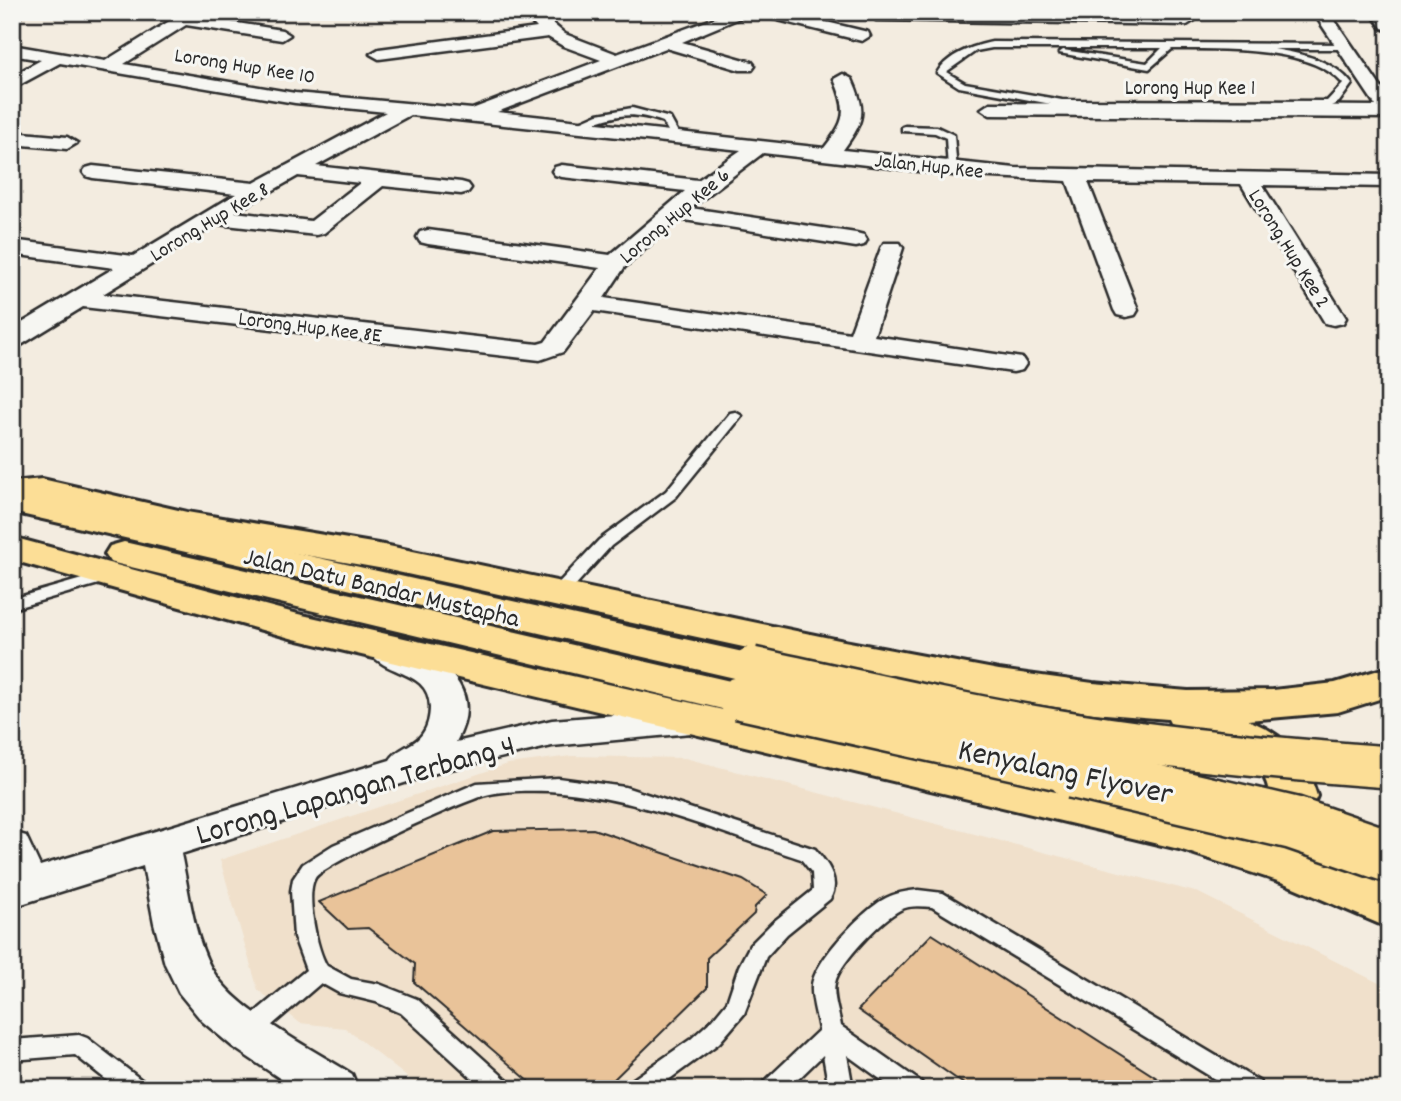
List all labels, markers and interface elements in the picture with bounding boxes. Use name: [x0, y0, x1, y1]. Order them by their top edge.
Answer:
street label: Lorong Hup Kee 10: [172, 42, 317, 94]
street label: Lorong Hup Kee 1: [1125, 75, 1255, 105]
street label: Jalan Hup Kee: [873, 147, 985, 189]
street label: Lorong Hup Kee 6: [614, 162, 738, 273]
street label: Lorong Hup Kee 8: [145, 176, 276, 271]
street label: Lorong Hup Kee 2: [1239, 184, 1336, 315]
street label: Lorong Hup Kee 8E: [236, 305, 383, 353]
street label: Jalan Datu Bandar Mustapha: [240, 540, 524, 639]
street label: Lorong Lapangan Terbang 4: [191, 725, 522, 860]
street label: Kenyalang Flyover: [953, 730, 1177, 820]

